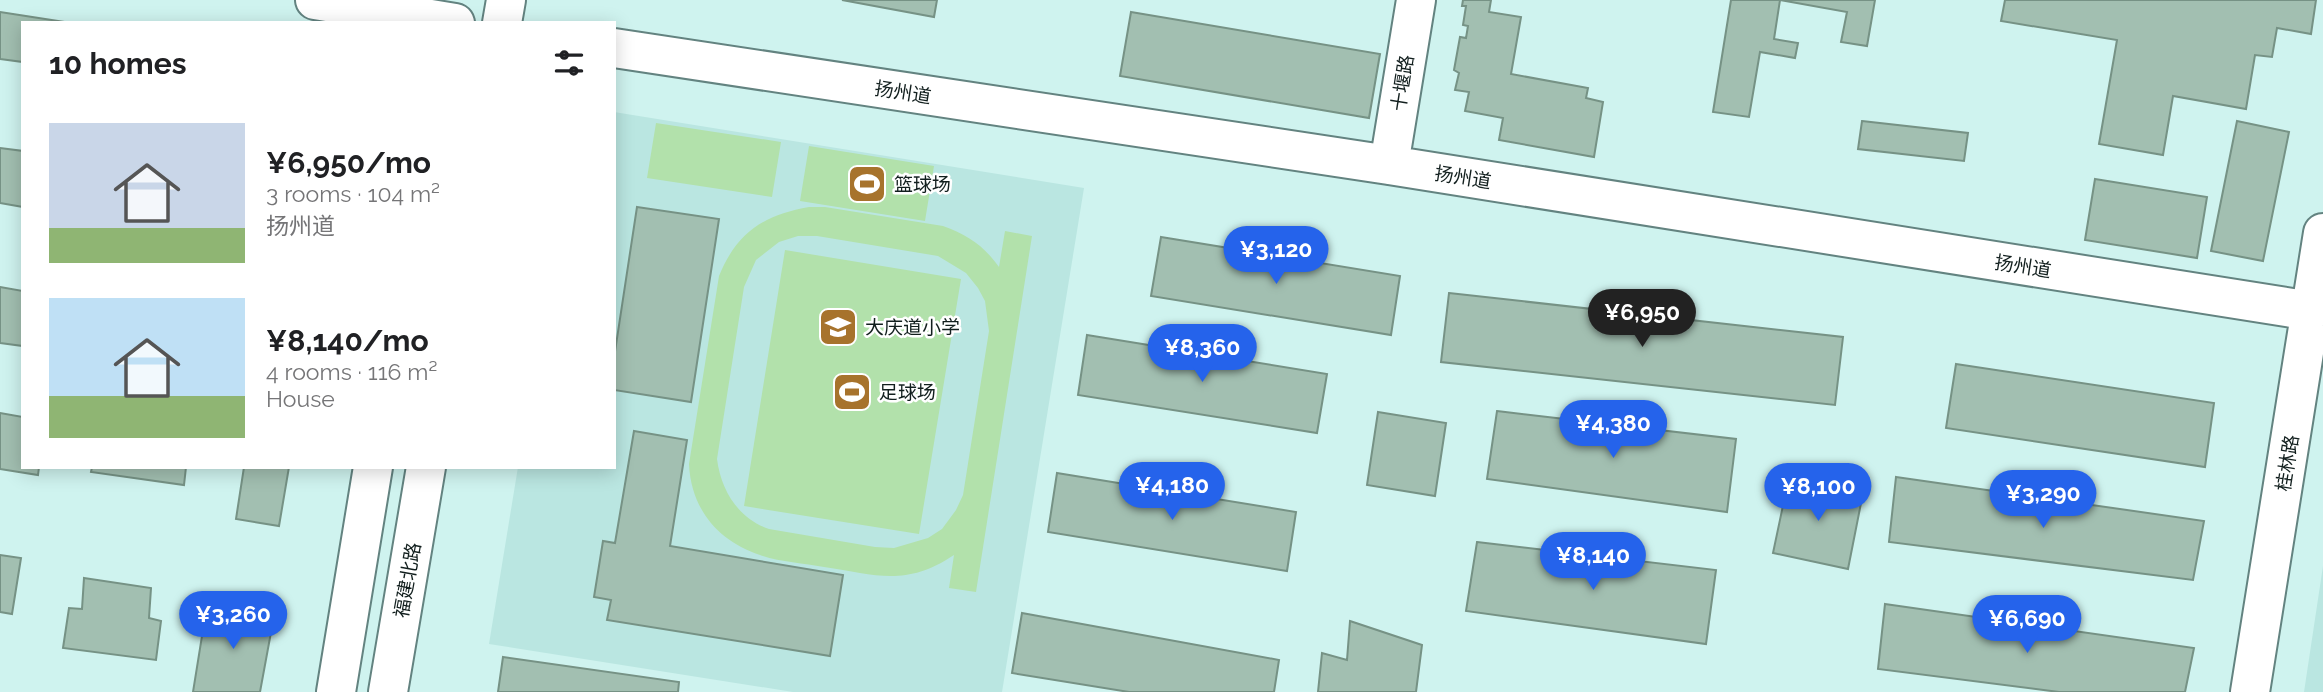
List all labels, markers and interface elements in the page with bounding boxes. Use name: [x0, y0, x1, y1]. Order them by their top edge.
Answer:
icon: filters: [550, 44, 588, 82]
text: 10 homes: [49, 46, 186, 81]
street label: 十堰路: [1387, 53, 1417, 113]
street label: 扬州道: [873, 77, 933, 107]
text: ¥6,950/mo: [266, 145, 431, 180]
icon: home: [105, 151, 189, 235]
street label: 扬州道: [1433, 162, 1493, 192]
sports icon: 篮球场: [846, 163, 888, 205]
place label: 篮球场: [894, 173, 951, 195]
text: 3 rooms · 104 m²: [266, 180, 440, 207]
text: 扬州道: [266, 212, 335, 239]
pin: ¥3,120: [1219, 226, 1333, 286]
text: ¥3,120: [1239, 235, 1313, 262]
street label: 扬州道: [1993, 251, 2053, 281]
pin: ¥6,950: [1585, 290, 1699, 349]
text: ¥6,950: [1604, 298, 1680, 325]
school or university icon: 大庆道小学: [817, 306, 859, 348]
place label: 大庆道小学: [865, 316, 960, 338]
text: ¥8,140/mo: [266, 323, 429, 358]
pin: ¥8,360: [1145, 324, 1259, 384]
icon: home: [105, 326, 189, 410]
text: ¥8,360: [1164, 333, 1240, 360]
text: 4 rooms · 116 m²: [266, 358, 437, 385]
sports icon: 足球场: [831, 371, 873, 413]
place label: 足球场: [879, 381, 936, 403]
text: House: [266, 385, 335, 412]
pin: ¥4,380: [1556, 400, 1670, 460]
text: ¥4,380: [1575, 409, 1651, 436]
street label: 桂林路: [2272, 433, 2302, 493]
pin: ¥4,180: [1115, 462, 1229, 522]
pin: ¥8,100: [1761, 463, 1875, 523]
pin: ¥3,290: [1986, 470, 2100, 530]
text: ¥4,180: [1135, 471, 1209, 498]
text: ¥8,100: [1780, 472, 1856, 499]
text: ¥3,290: [2005, 479, 2081, 506]
pin: ¥8,140: [1536, 532, 1650, 592]
street label: 福建北路: [390, 541, 424, 619]
text: ¥8,140: [1556, 541, 1630, 568]
pin: ¥3,260: [176, 592, 290, 651]
pin: ¥6,690: [1970, 596, 2084, 655]
text: ¥3,260: [195, 600, 271, 627]
text: ¥6,690: [1988, 604, 2066, 631]

